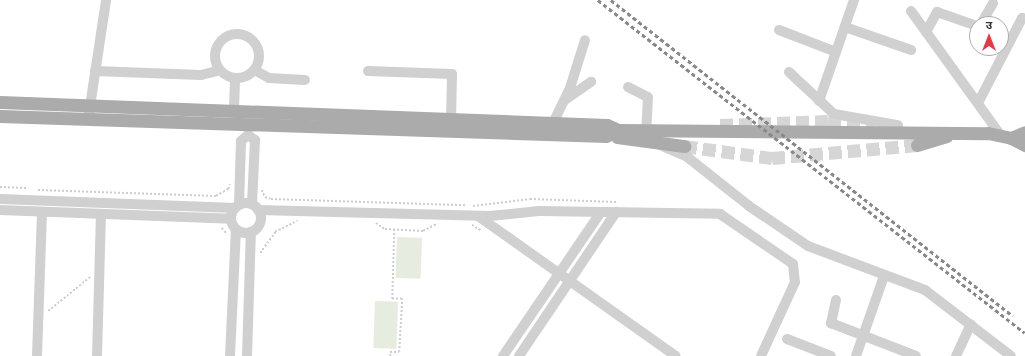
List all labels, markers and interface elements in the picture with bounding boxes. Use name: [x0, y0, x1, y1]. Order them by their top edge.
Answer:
north arrow: [969, 16, 1009, 56]
text: उ: [986, 19, 992, 31]

